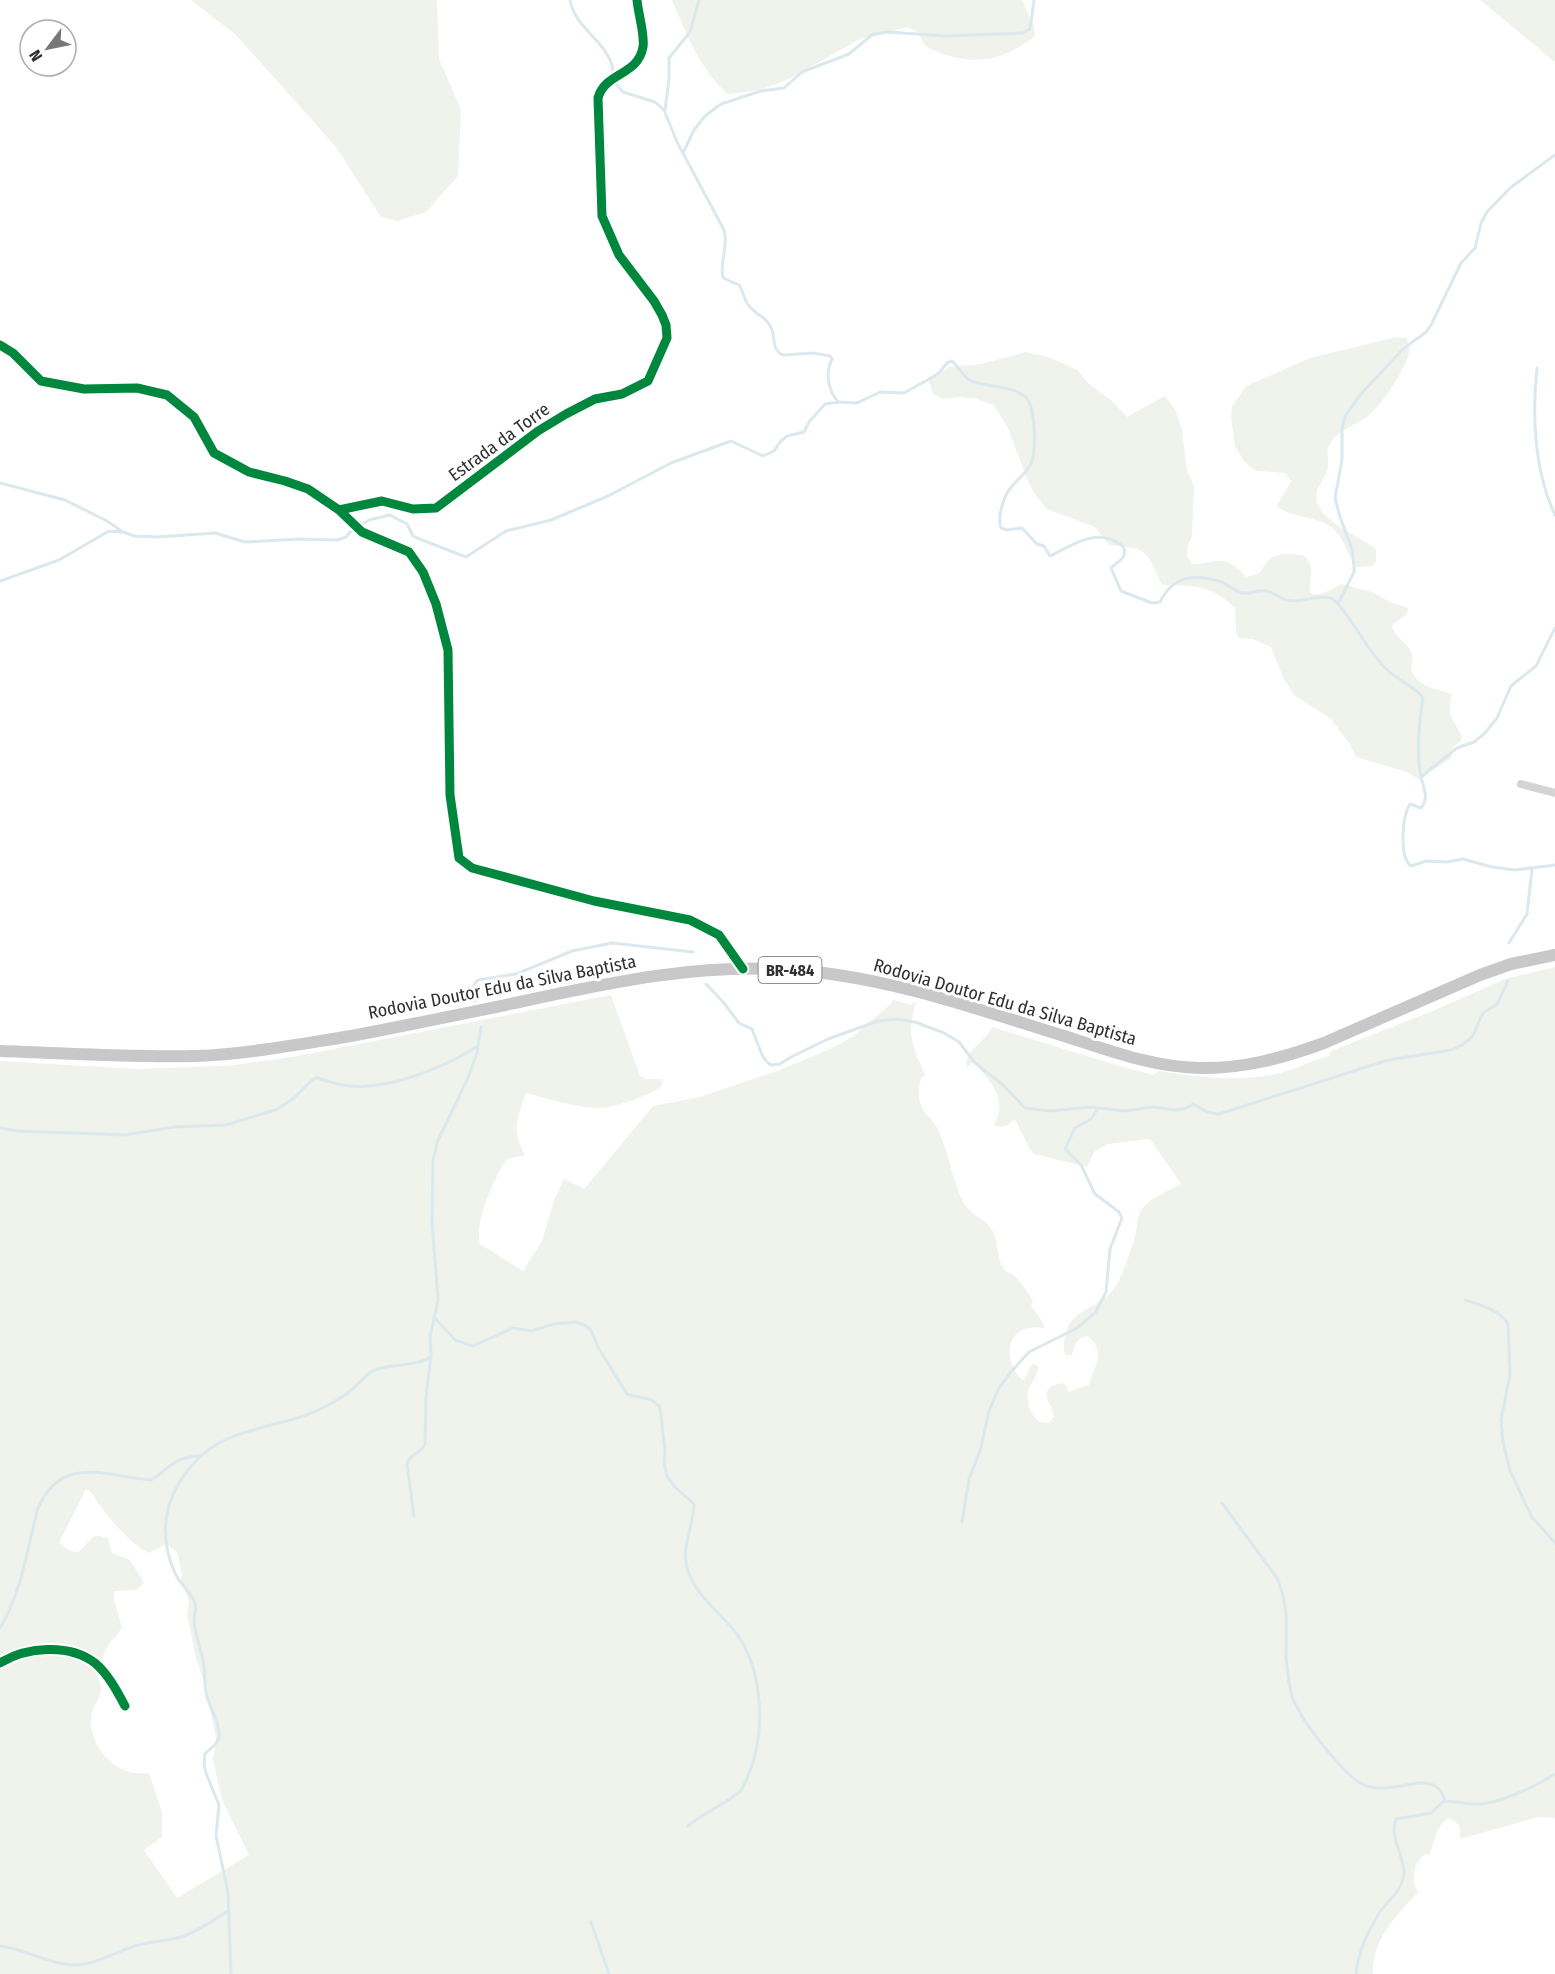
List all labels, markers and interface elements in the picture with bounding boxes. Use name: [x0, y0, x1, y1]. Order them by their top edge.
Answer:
north arrow: [18, 18, 78, 78]
text: N: [25, 47, 46, 65]
street label: Estrada da Torre: [444, 398, 554, 486]
street label: Rodovia Doutor Edu da Silva Baptista: [366, 950, 638, 1024]
street label: Rodovia Doutor Edu da Silva Baptista: [871, 954, 1139, 1050]
road number: BR-484: [758, 957, 822, 983]

